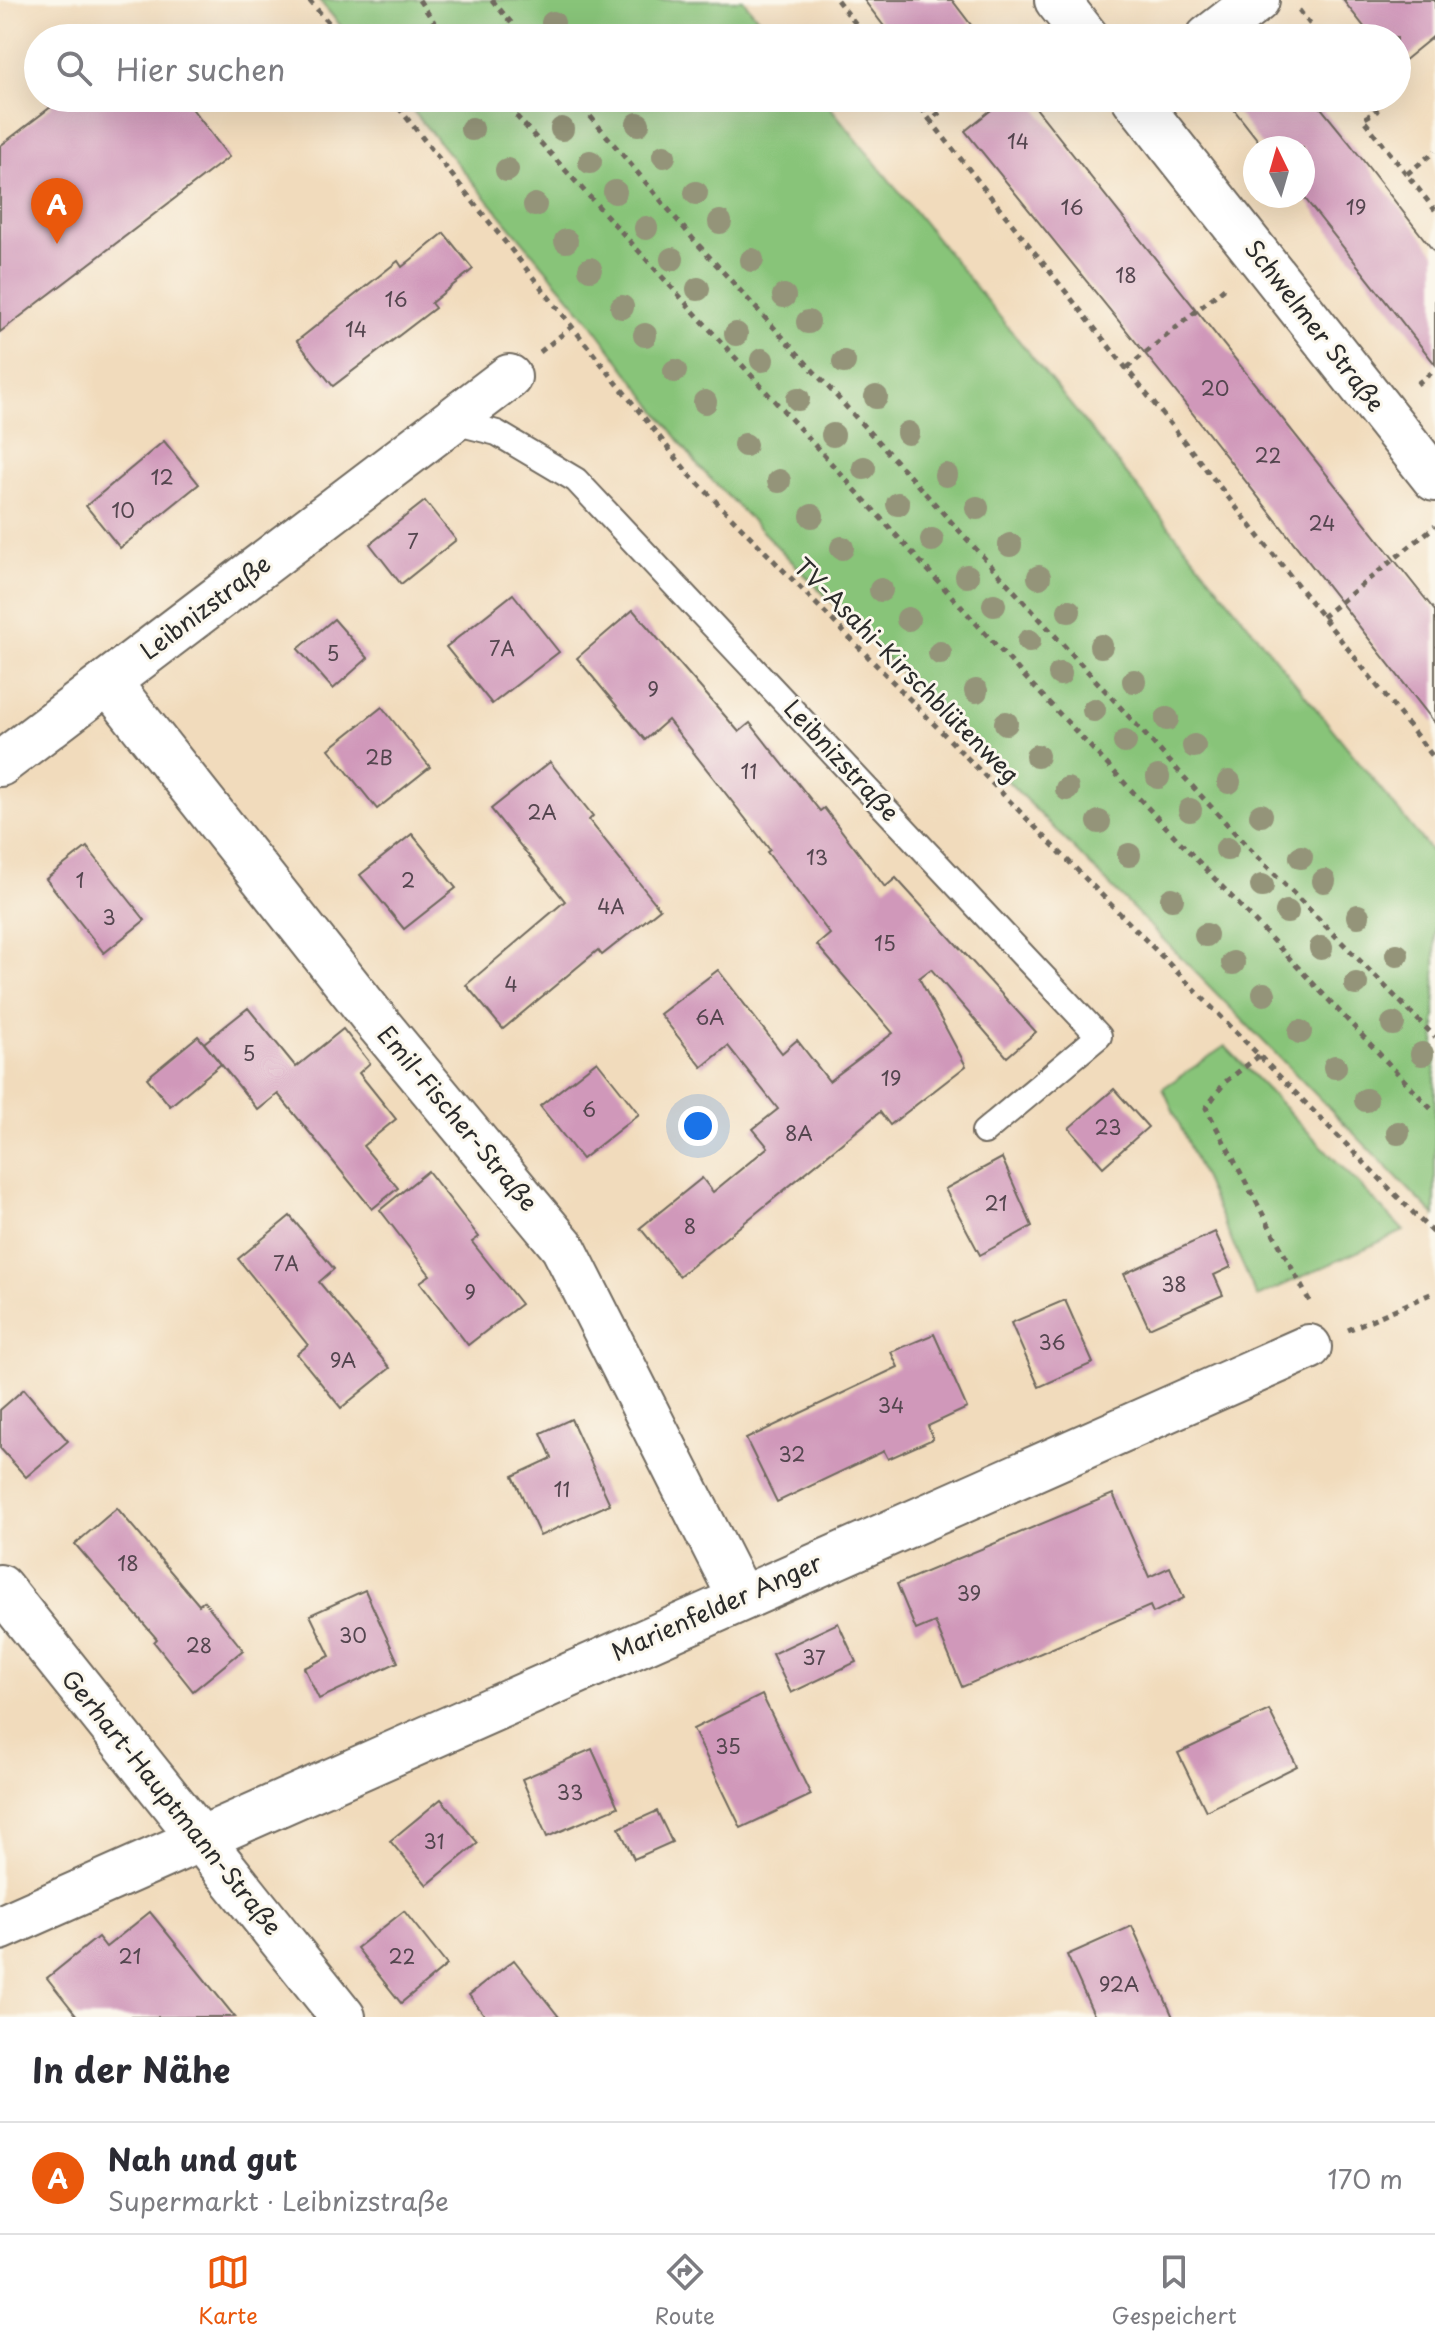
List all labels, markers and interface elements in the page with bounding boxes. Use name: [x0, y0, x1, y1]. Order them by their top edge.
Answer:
search box: [24, 24, 1411, 112]
icon: search: [52, 46, 96, 90]
text: Hier suchen: [116, 46, 285, 91]
house number: 14: [1007, 126, 1029, 156]
north arrow: [1243, 136, 1315, 208]
pin: A: [31, 178, 83, 244]
house number: 16: [1061, 192, 1084, 222]
house number: 19: [1346, 192, 1366, 222]
street label: Schwelmer Straße: [1237, 231, 1394, 419]
house number: 18: [1115, 260, 1137, 290]
house number: 16: [385, 284, 408, 314]
house number: 14: [345, 314, 367, 344]
house number: 20: [1201, 373, 1229, 403]
house number: 22: [1255, 440, 1281, 470]
house number: 12: [150, 462, 174, 492]
house number: 10: [111, 495, 135, 525]
house number: 24: [1309, 508, 1335, 538]
house number: 7: [407, 526, 419, 556]
street label: Leibnizstraße: [132, 545, 278, 667]
street label: TV-Asahi-Kirschblütenweg: [786, 548, 1029, 791]
house number: 7A: [489, 633, 515, 663]
house number: 5: [327, 638, 339, 668]
house number: 9: [647, 674, 659, 704]
street label: Leibnizstraße: [776, 691, 909, 829]
house number: 2B: [365, 742, 393, 772]
house number: 11: [741, 756, 757, 786]
house number: 2A: [527, 797, 557, 827]
house number: 13: [806, 842, 828, 872]
house number: 1: [76, 865, 84, 895]
house number: 2: [401, 865, 415, 895]
house number: 4A: [597, 891, 625, 921]
house number: 3: [102, 902, 116, 932]
house number: 15: [874, 928, 896, 958]
house number: 4: [504, 969, 518, 999]
house number: 6A: [695, 1002, 725, 1032]
street label: Emil-Fischer-Straße: [370, 1017, 547, 1219]
house number: 5: [243, 1038, 255, 1068]
house number: 19: [881, 1063, 901, 1093]
house number: 6: [582, 1094, 596, 1124]
your location: [678, 1106, 718, 1146]
house number: 23: [1094, 1112, 1122, 1142]
house number: 8A: [785, 1118, 813, 1148]
house number: 21: [984, 1188, 1008, 1218]
house number: 8: [684, 1211, 696, 1241]
house number: 7A: [273, 1248, 299, 1278]
house number: 38: [1161, 1269, 1187, 1299]
house number: 9: [464, 1277, 476, 1307]
house number: 36: [1038, 1327, 1066, 1357]
house number: 9A: [330, 1345, 356, 1375]
house number: 34: [878, 1390, 904, 1420]
house number: 32: [779, 1439, 805, 1469]
house number: 11: [554, 1474, 570, 1504]
street label: Marienfelder Anger: [605, 1543, 828, 1669]
house number: 18: [117, 1548, 139, 1578]
house number: 39: [957, 1578, 981, 1608]
house number: 30: [339, 1620, 367, 1650]
house number: 28: [186, 1630, 212, 1660]
house number: 37: [802, 1642, 826, 1672]
street label: Gerhart-Hauptmann-Straße: [54, 1661, 291, 1942]
house number: 35: [715, 1731, 741, 1761]
house number: 33: [557, 1777, 583, 1807]
house number: 31: [424, 1826, 444, 1856]
house number: 21: [118, 1941, 142, 1971]
house number: 22: [389, 1941, 415, 1971]
house number: 92A: [1099, 1969, 1139, 1999]
text: In der Nähe: [32, 2043, 230, 2095]
text: Nah und gut: [108, 2136, 298, 2181]
text: A: [48, 2159, 68, 2198]
text: 170 m: [1328, 2159, 1403, 2198]
text: Supermarkt · Leibnizstraße: [108, 2181, 449, 2220]
tab: Karte: [198, 2250, 258, 2331]
tab: Route: [655, 2250, 715, 2331]
tab: Gespeichert: [1112, 2250, 1237, 2331]

